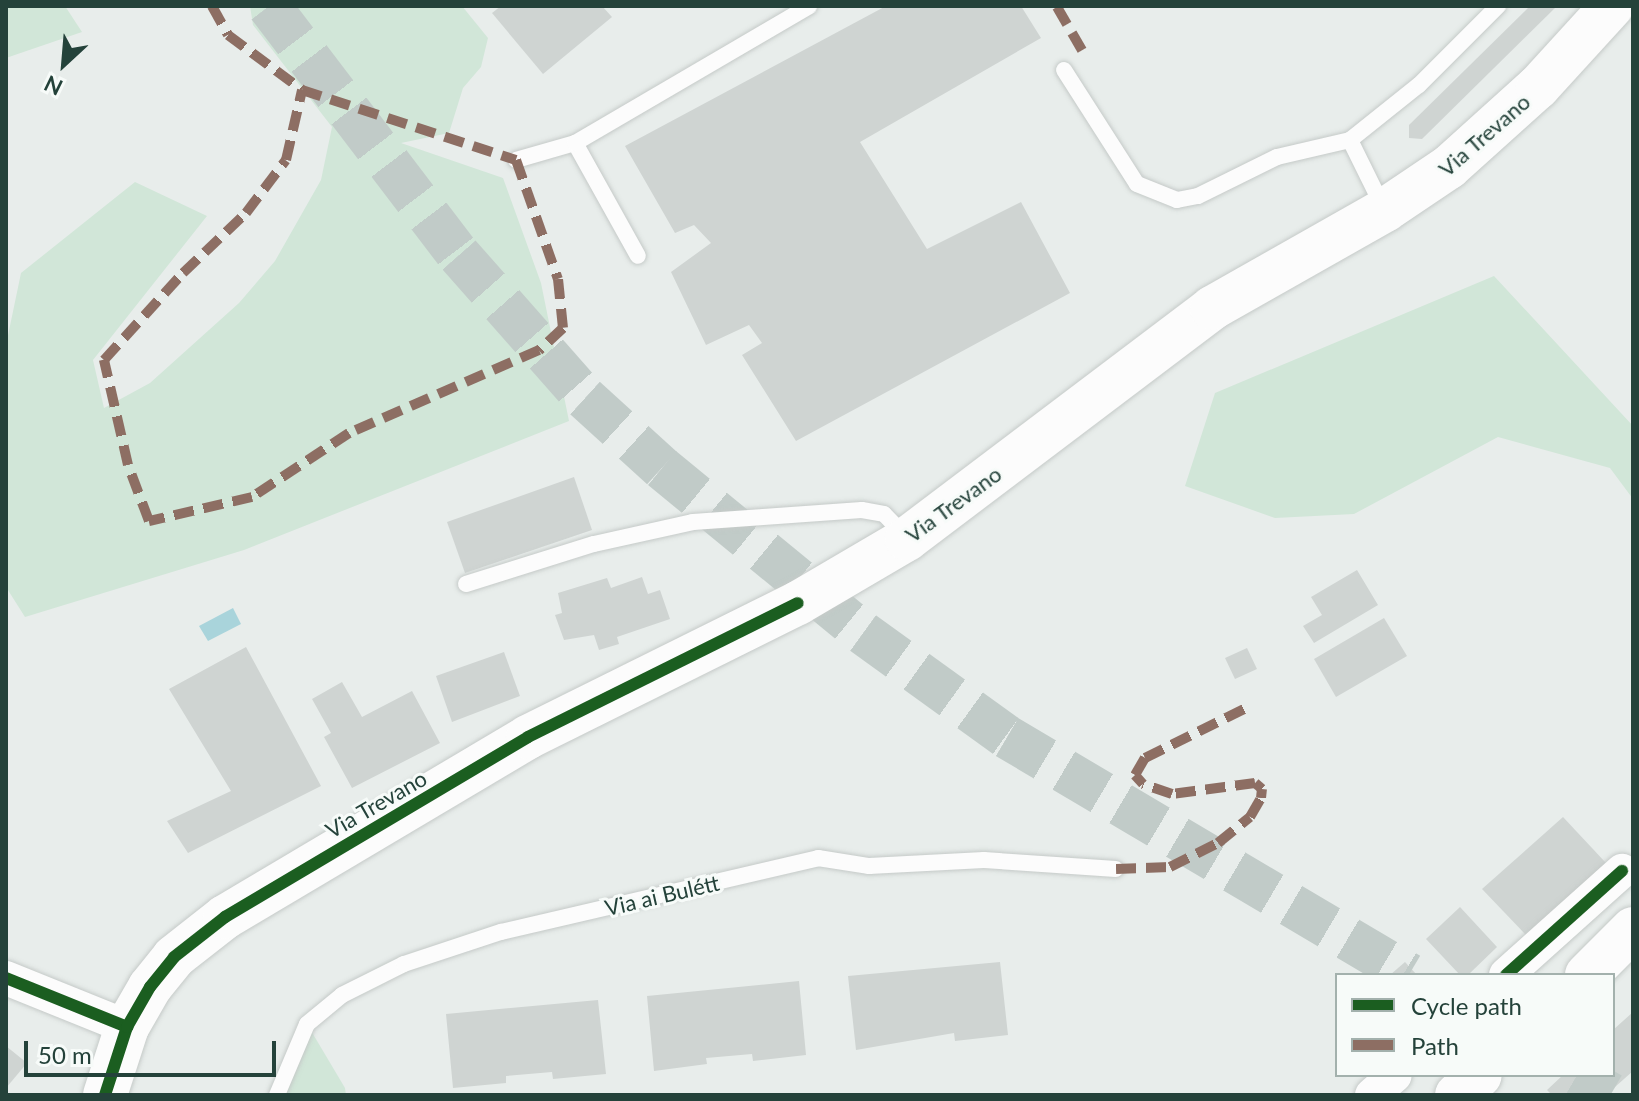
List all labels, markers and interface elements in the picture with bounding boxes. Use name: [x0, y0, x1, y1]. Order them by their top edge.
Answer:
north arrow: [24, 24, 104, 104]
text: N: [40, 70, 67, 102]
street label: Via Trevano: [1433, 88, 1535, 182]
street label: Via Trevano: [900, 460, 1006, 548]
street label: Via Trevano: [320, 764, 432, 844]
street label: Via ai Bulétt: [602, 869, 722, 921]
legend: [1335, 973, 1615, 1077]
text: Cycle path: [1411, 991, 1522, 1020]
scale bar: [28, 1025, 280, 1075]
text: Path: [1411, 1031, 1459, 1060]
text: 50 m: [38, 1040, 92, 1069]

